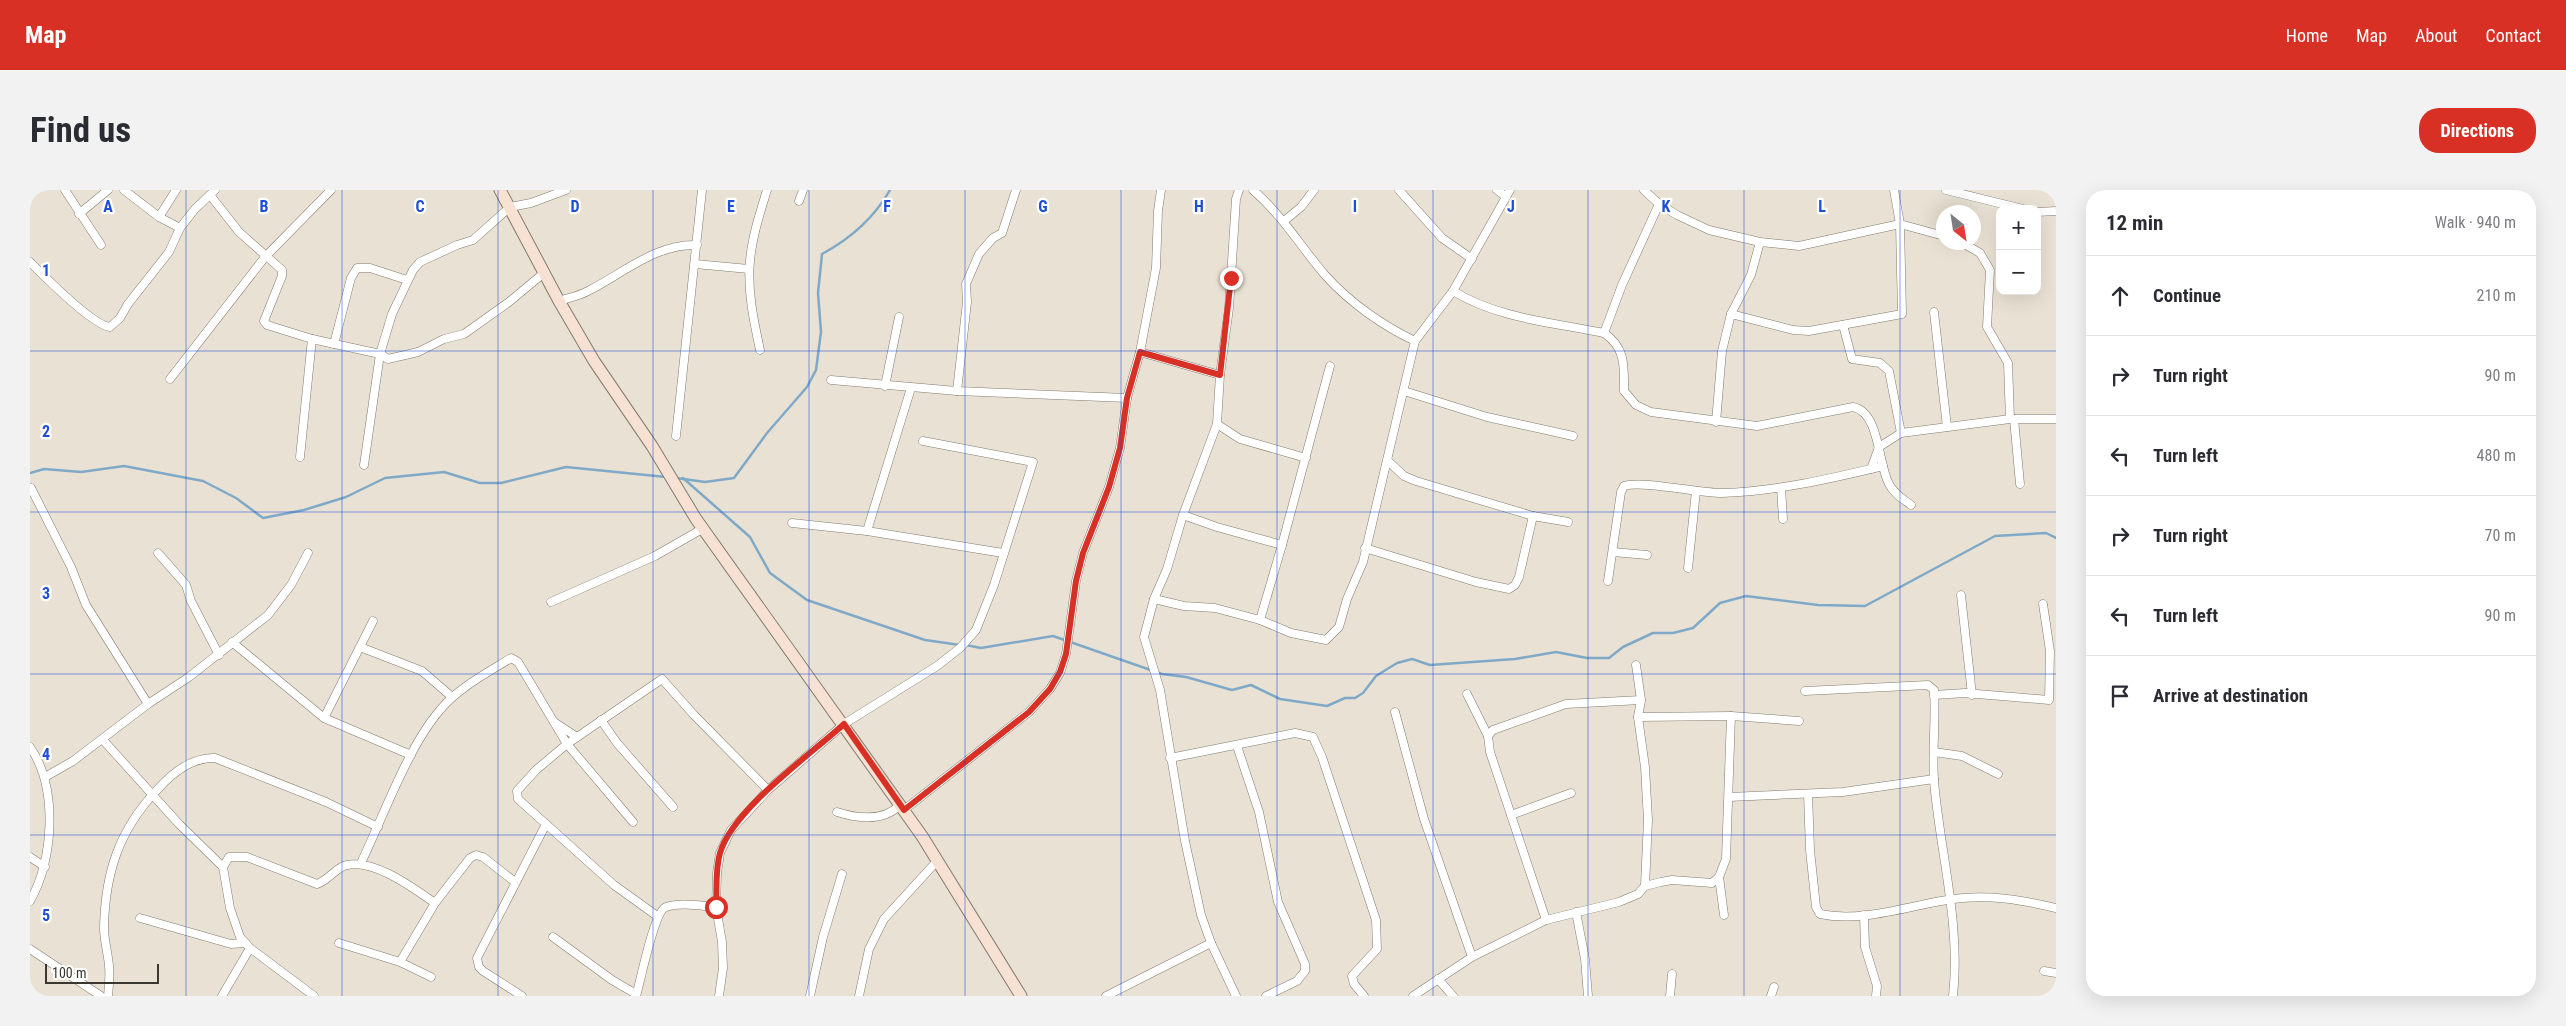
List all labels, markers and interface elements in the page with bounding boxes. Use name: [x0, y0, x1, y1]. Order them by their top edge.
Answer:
text: Map: [25, 21, 66, 49]
text: Home: [2286, 25, 2328, 46]
text: Map: [2356, 25, 2387, 46]
text: About: [2415, 25, 2457, 46]
text: Contact: [2485, 25, 2541, 46]
button: Directions: [2419, 108, 2536, 153]
text: Find us: [30, 110, 131, 151]
text: A: [103, 197, 113, 216]
text: B: [260, 197, 269, 216]
text: C: [415, 197, 425, 216]
text: D: [570, 197, 580, 216]
text: E: [727, 197, 735, 216]
text: F: [883, 197, 891, 216]
text: G: [1038, 197, 1048, 216]
text: H: [1194, 197, 1204, 216]
text: I: [1353, 197, 1357, 216]
text: J: [1507, 197, 1515, 216]
text: K: [1662, 197, 1671, 216]
text: L: [1818, 197, 1826, 216]
north arrow: [1936, 205, 1981, 250]
map controls: [1996, 205, 2041, 295]
button: +: [1996, 205, 2041, 250]
text: 12 min: [2106, 211, 2163, 235]
text: Walk · 940 m: [2435, 213, 2516, 232]
button: −: [1996, 250, 2041, 295]
text: 1: [42, 261, 50, 280]
route end: [1220, 267, 1243, 290]
icon: ahead: [2106, 282, 2134, 310]
text: Continue: [2153, 284, 2221, 307]
text: 210 m: [2477, 286, 2516, 305]
icon: right: [2106, 362, 2134, 390]
text: Turn right: [2153, 364, 2228, 387]
text: 90 m: [2484, 366, 2516, 385]
text: 2: [42, 422, 50, 441]
icon: left: [2106, 442, 2134, 470]
text: Turn left: [2153, 444, 2218, 467]
text: 480 m: [2477, 446, 2516, 465]
icon: right: [2106, 522, 2134, 550]
text: Turn right: [2153, 524, 2228, 547]
text: 70 m: [2484, 526, 2516, 545]
text: 3: [42, 584, 50, 603]
icon: left: [2106, 602, 2134, 630]
text: Turn left: [2153, 604, 2218, 627]
text: 90 m: [2484, 606, 2516, 625]
icon: arrive: [2106, 682, 2134, 710]
text: Arrive at destination: [2153, 684, 2308, 707]
text: 4: [42, 745, 50, 764]
route start: [705, 896, 728, 919]
text: 5: [42, 906, 50, 925]
scale bar: [45, 961, 159, 984]
text: 100 m: [52, 965, 87, 981]

